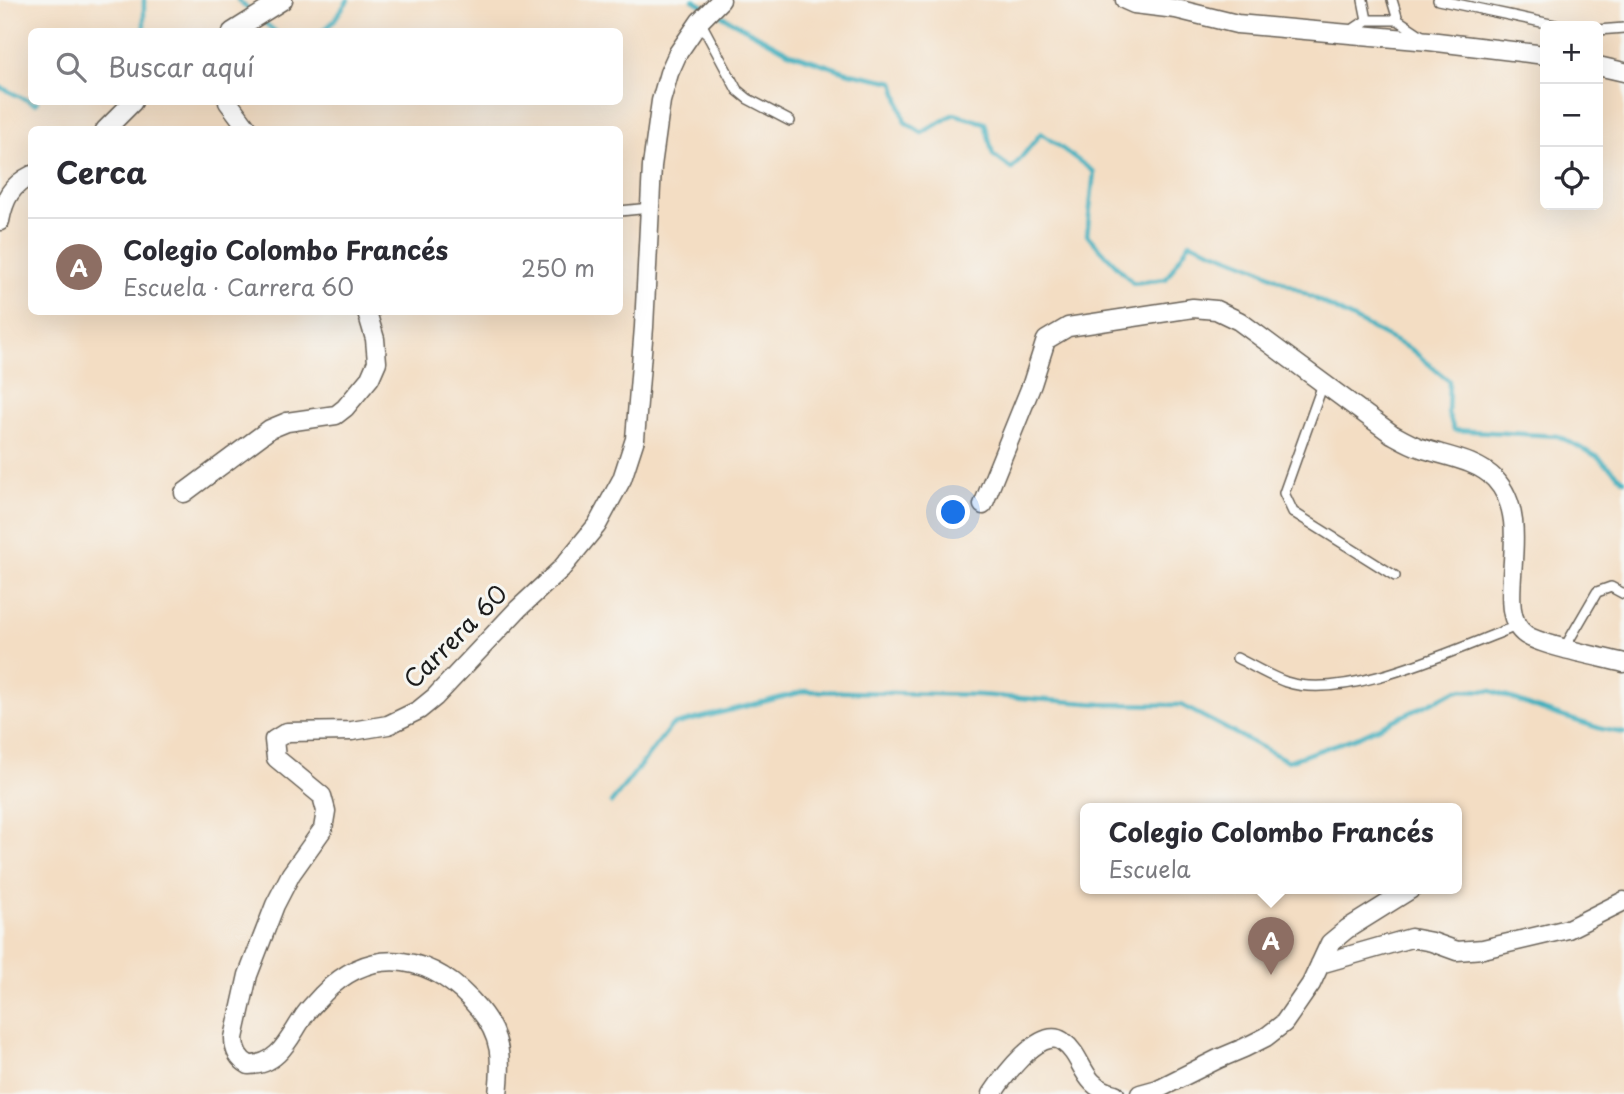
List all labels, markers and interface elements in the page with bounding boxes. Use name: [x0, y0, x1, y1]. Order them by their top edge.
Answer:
map controls: [1540, 21, 1603, 210]
button: +: [1540, 21, 1603, 84]
search box: [28, 28, 623, 105]
text: Buscar aquí: [108, 47, 254, 86]
icon: search: [52, 48, 90, 86]
button: −: [1540, 84, 1603, 147]
button: locate: [1540, 147, 1603, 210]
text: Cerca: [56, 149, 147, 194]
text: Colegio Colombo Francés: [123, 230, 448, 269]
text: A: [70, 250, 88, 285]
text: 250 m: [521, 250, 595, 285]
text: Escuela · Carrera 60: [123, 269, 354, 304]
your location: [936, 495, 970, 529]
street label: Carrera 60: [394, 575, 515, 696]
popup: [1080, 803, 1462, 894]
text: Colegio Colombo Francés: [1108, 812, 1434, 851]
text: Escuela: [1108, 851, 1191, 886]
pin: A: [1248, 917, 1294, 975]

